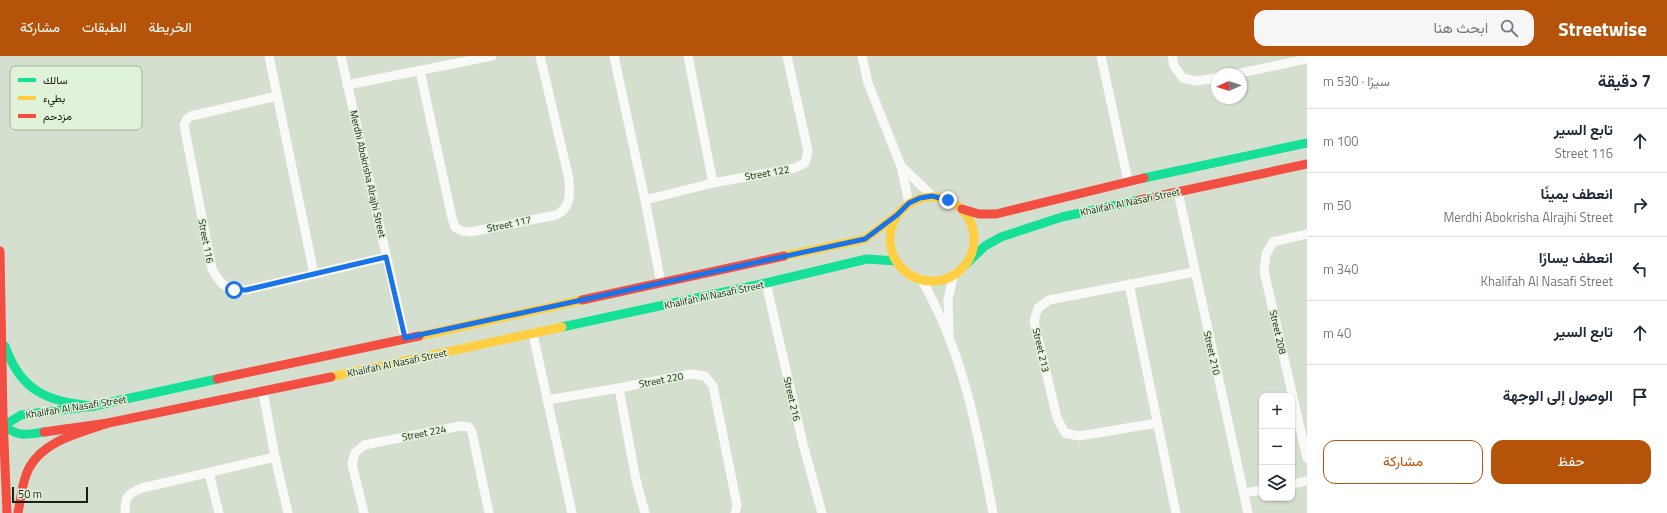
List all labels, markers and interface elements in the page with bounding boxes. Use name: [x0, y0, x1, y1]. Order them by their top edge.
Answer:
search box: [1254, 10, 1534, 46]
text: Streetwise: [1558, 14, 1647, 43]
text: مشاركة: [20, 16, 60, 37]
text: الطبقات: [82, 16, 126, 37]
text: الخريطة: [148, 16, 192, 37]
text: ابحث هنا: [1433, 16, 1488, 39]
icon: search: [1498, 17, 1520, 39]
legend: [10, 66, 142, 130]
north arrow: [1211, 68, 1247, 104]
text: 7 دقيقة: [1598, 68, 1651, 94]
text: سيرًا · 530 m: [1323, 71, 1390, 91]
text: سالك: [43, 72, 68, 88]
text: بطيء: [43, 90, 65, 108]
text: مزدحم: [43, 108, 72, 124]
street label: Merdhi Abokrisha Alrajhi Street: [346, 109, 390, 240]
text: تابع السير: [1554, 118, 1613, 141]
icon: ahead: [1629, 130, 1651, 152]
text: 100 m: [1323, 131, 1359, 151]
text: Street 116: [1555, 143, 1613, 163]
street label: Street 122: [744, 162, 790, 184]
text: انعطف يمينًا: [1541, 182, 1613, 205]
street label: Khalifah Al Nasafi Street: [1079, 184, 1182, 220]
route end: [939, 191, 957, 209]
icon: right: [1629, 194, 1651, 216]
text: 50 m: [1323, 195, 1351, 215]
text: Merdhi Abokrisha Alrajhi Street: [1443, 207, 1613, 227]
street label: Street 117: [486, 212, 532, 236]
street label: Street 116: [194, 218, 218, 265]
text: انعطف يسارًا: [1539, 246, 1613, 269]
icon: left: [1629, 258, 1651, 280]
text: 340 m: [1323, 259, 1359, 279]
text: Khalifah Al Nasafi Street: [1481, 271, 1613, 291]
street label: Khalifah Al Nasafi Street: [663, 277, 766, 313]
route start: [225, 281, 243, 299]
street label: Street 208: [1266, 308, 1290, 356]
text: تابع السير: [1554, 320, 1613, 343]
icon: ahead: [1629, 322, 1651, 344]
text: 40 m: [1323, 323, 1351, 343]
street label: Street 213: [1029, 326, 1053, 374]
street label: Street 210: [1200, 329, 1224, 377]
street label: Khalifah Al Nasafi Street: [346, 345, 449, 381]
street label: Street 220: [638, 368, 685, 392]
street label: Street 216: [780, 375, 804, 423]
text: الوصول إلى الوجهة: [1503, 384, 1613, 407]
icon: arrive: [1629, 386, 1651, 408]
street label: Khalifah Al Nasafi Street: [25, 392, 128, 422]
map controls: [1259, 393, 1295, 501]
button: +: [1259, 393, 1295, 429]
street label: Street 224: [401, 421, 448, 445]
button: −: [1259, 429, 1295, 465]
button: مشاركة: [1323, 440, 1483, 484]
button: حفظ: [1491, 440, 1651, 484]
button: layers: [1259, 465, 1295, 501]
scale bar: [12, 485, 88, 504]
text: 50 m: [18, 486, 42, 502]

